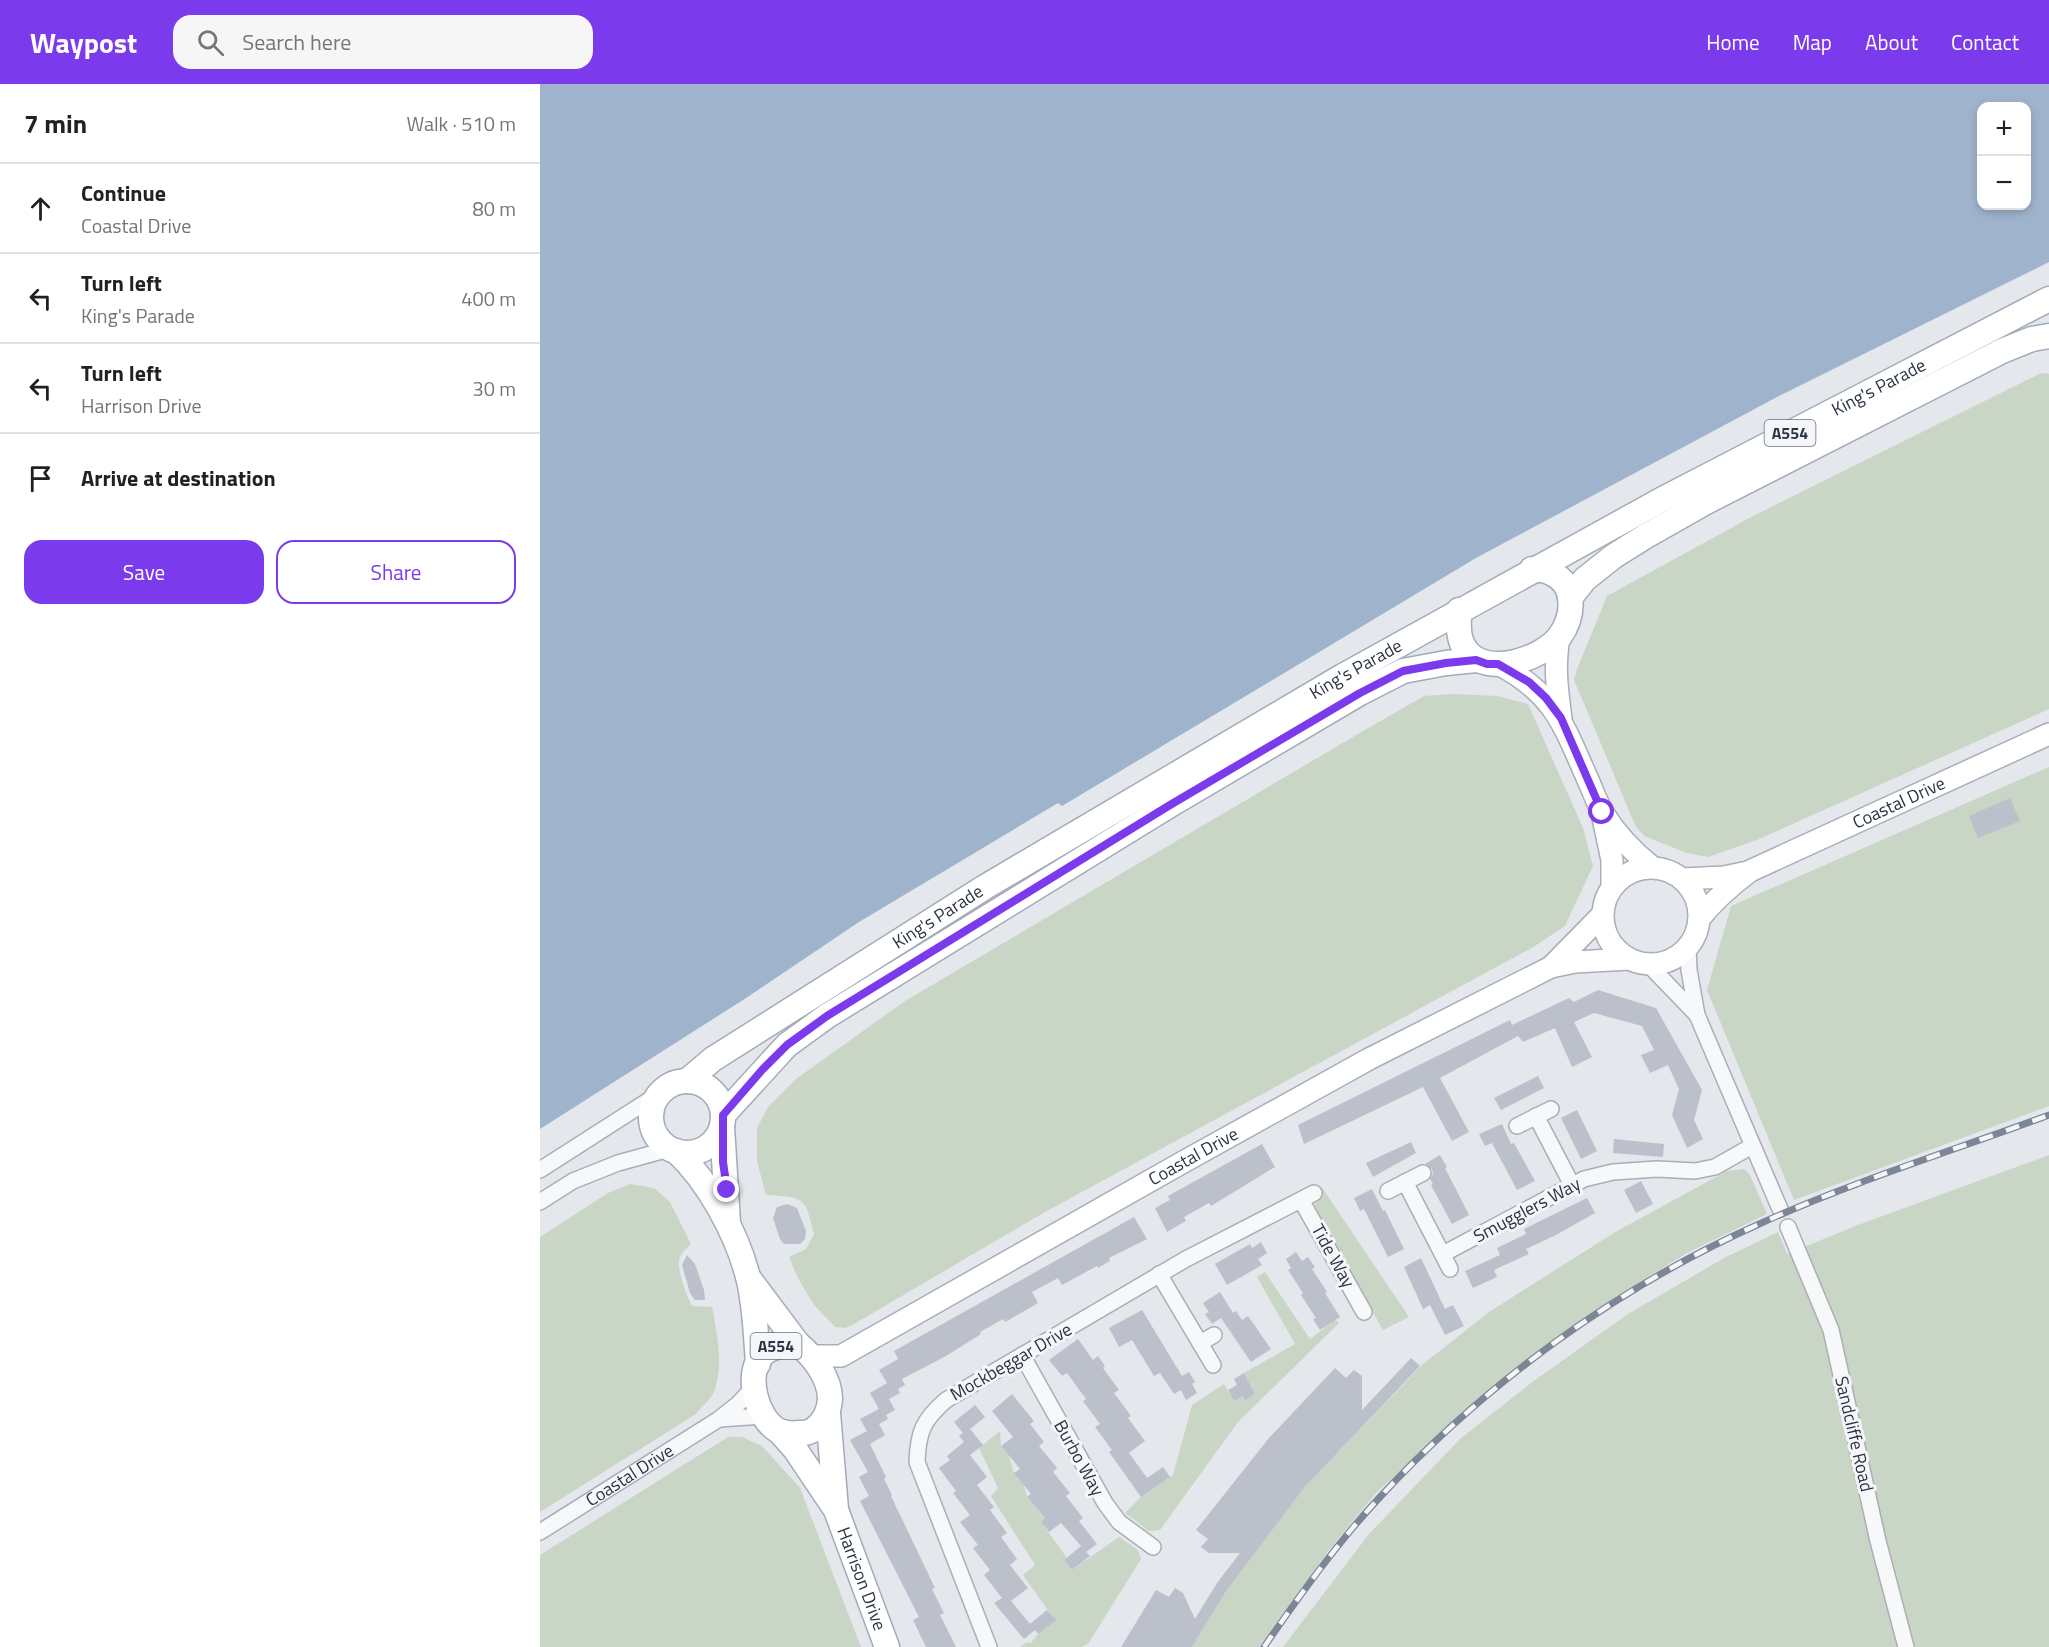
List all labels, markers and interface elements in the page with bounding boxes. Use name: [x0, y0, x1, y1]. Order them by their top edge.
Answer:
search box: [173, 15, 593, 69]
text: Waypost: [30, 21, 137, 64]
text: Search here: [242, 25, 351, 59]
icon: search: [194, 26, 227, 59]
text: Home: [1706, 26, 1760, 58]
text: Map: [1793, 26, 1832, 58]
text: About: [1865, 26, 1918, 58]
text: Contact: [1951, 26, 2019, 58]
map controls: [1977, 102, 2031, 210]
button: +: [1977, 102, 2031, 156]
text: 7 min: [24, 104, 87, 143]
text: Walk · 510 m: [407, 108, 516, 139]
button: −: [1977, 156, 2031, 210]
text: Continue: [81, 176, 166, 210]
icon: ahead: [24, 192, 57, 225]
text: 80 m: [472, 193, 516, 224]
text: Coastal Drive: [81, 210, 191, 241]
text: Turn left: [81, 266, 162, 300]
icon: left: [24, 282, 57, 315]
text: 400 m: [461, 283, 516, 314]
text: King's Parade: [81, 300, 195, 331]
street label: King's Parade: [1827, 351, 1930, 422]
text: Turn left: [81, 356, 162, 390]
icon: left: [24, 372, 57, 405]
text: 30 m: [472, 373, 516, 404]
text: Harrison Drive: [81, 390, 201, 421]
road number: A554: [1764, 420, 1816, 446]
text: Arrive at destination: [81, 461, 276, 495]
icon: arrive: [24, 462, 57, 495]
button: Save: [24, 540, 264, 604]
button: Share: [276, 540, 516, 604]
street label: King's Parade: [1304, 632, 1407, 706]
street label: Coastal Drive: [1848, 769, 1950, 835]
route start: [1588, 798, 1614, 824]
street label: King's Parade: [887, 878, 988, 955]
street label: Coastal Drive: [1143, 1120, 1243, 1192]
street label: Smugglers Way: [1468, 1170, 1585, 1249]
route end: [713, 1176, 739, 1202]
street label: Tide Way: [1305, 1219, 1362, 1293]
street label: Mockbeggar Drive: [945, 1316, 1077, 1407]
road number: A554: [750, 1333, 802, 1359]
street label: Sandcliffe Road: [1828, 1374, 1881, 1494]
street label: Burbo Way: [1047, 1415, 1112, 1501]
street label: Coastal Drive: [580, 1437, 679, 1513]
street label: Harrison Drive: [830, 1523, 894, 1634]

